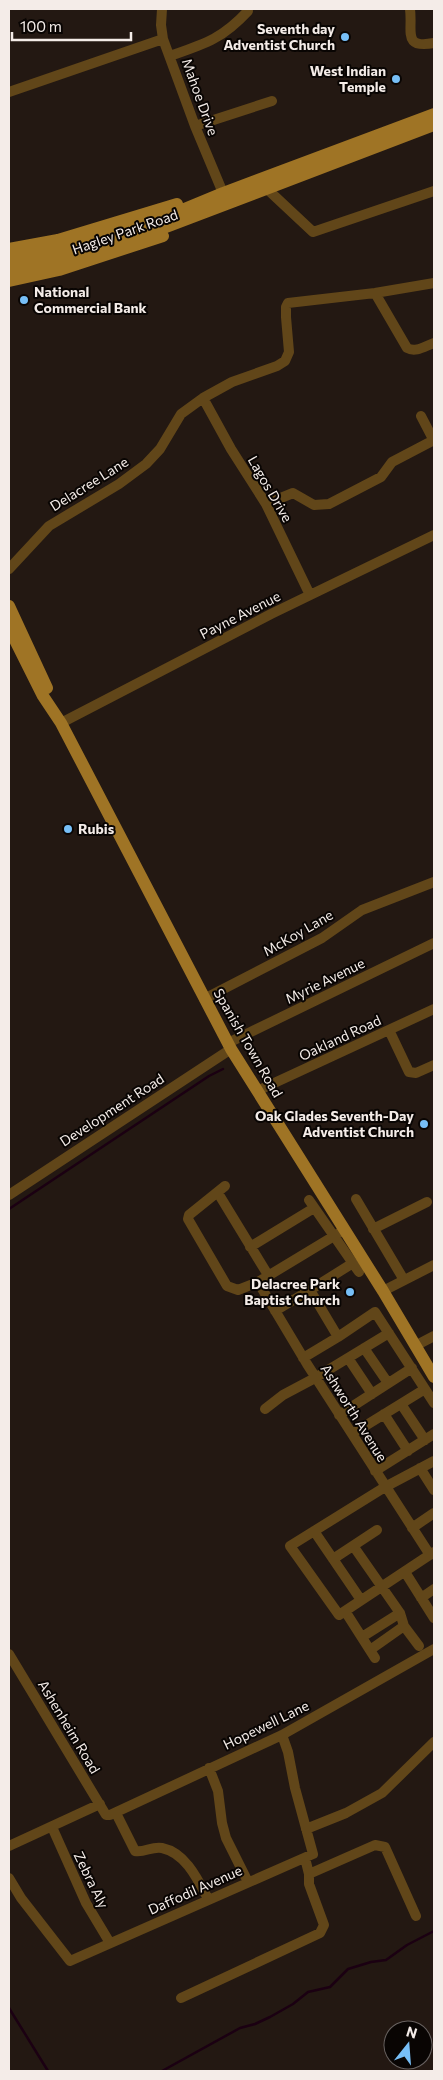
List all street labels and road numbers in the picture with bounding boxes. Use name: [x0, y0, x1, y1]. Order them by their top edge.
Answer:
street label: Mahoe Drive: [179, 56, 222, 138]
street label: Hagley Park Road: [70, 205, 180, 258]
street label: Delacree Lane: [46, 453, 131, 514]
street label: Lagos Drive: [245, 453, 296, 525]
street label: Payne Avenue: [197, 587, 283, 642]
street label: McKoy Lane: [260, 906, 336, 959]
street label: Myrie Avenue: [282, 954, 367, 1007]
street label: Spanish Town Road: [210, 985, 287, 1100]
street label: Oakland Road: [296, 1011, 384, 1064]
street label: Development Road: [56, 1070, 167, 1150]
street label: Ashworth Avenue: [318, 1361, 391, 1465]
street label: Ashenheim Road: [35, 1677, 104, 1777]
street label: Hopewell Lane: [220, 1696, 311, 1753]
street label: Zebra Aly: [70, 1849, 112, 1911]
street label: Daffodil Avenue: [145, 1861, 244, 1918]

